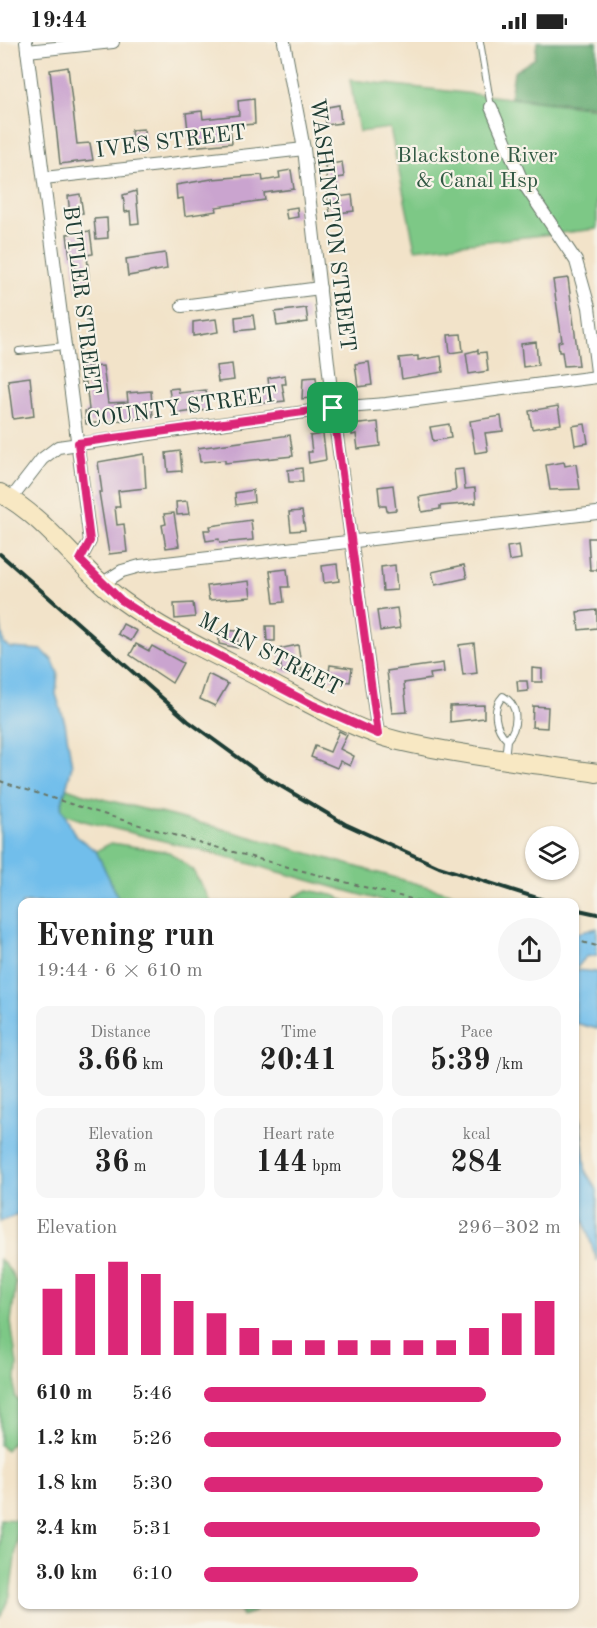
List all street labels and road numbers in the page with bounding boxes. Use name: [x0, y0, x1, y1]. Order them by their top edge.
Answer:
street label: WASHINGTON STREET: [306, 97, 358, 353]
street label: IVES STREET: [94, 122, 248, 162]
street label: BUTLER STREET: [58, 204, 104, 396]
street label: COUNTY STREET: [85, 384, 279, 432]
street label: MAIN STREET: [195, 609, 345, 701]

